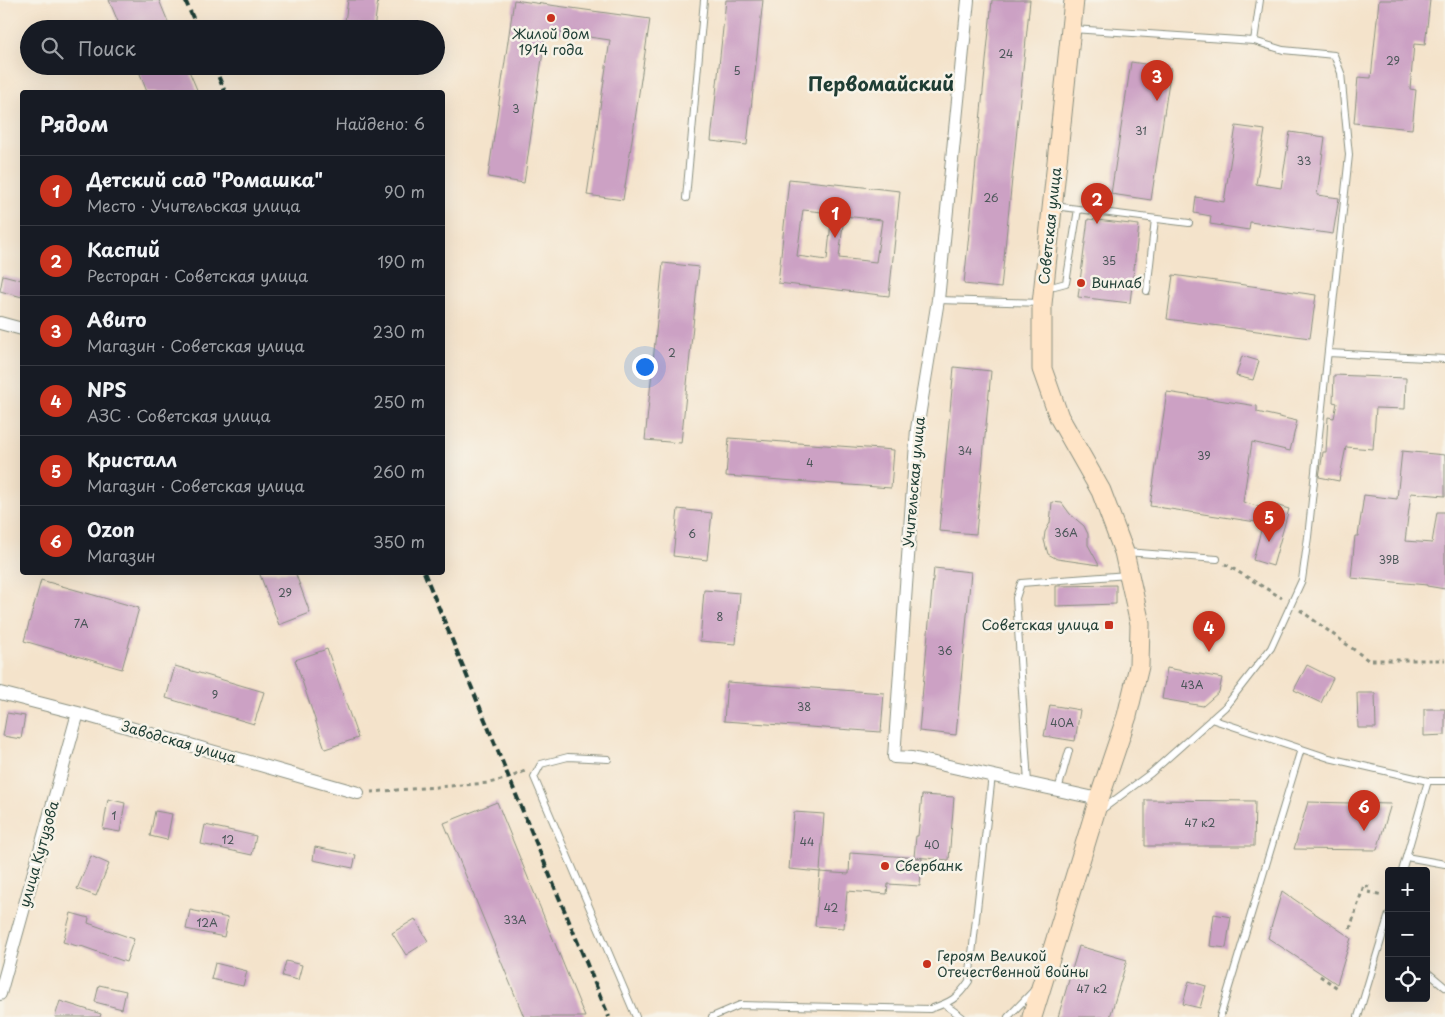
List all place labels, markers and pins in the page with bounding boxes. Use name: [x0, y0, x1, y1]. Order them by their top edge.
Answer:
marker: Жилой дом 1914 года: [545, 12, 557, 24]
place label: Жилой дом 1914 года: [512, 23, 590, 60]
pin: 3: [1141, 60, 1173, 101]
pin: 2: [1081, 183, 1113, 224]
pin: 1: [819, 197, 851, 238]
place label: Винлаб: [1091, 272, 1142, 293]
marker: Винлаб: [1075, 277, 1087, 289]
pin: 5: [1253, 501, 1285, 542]
pin: 4: [1193, 611, 1225, 652]
place label: Советская улица: [981, 614, 1099, 635]
marker: Советская улица: [1103, 619, 1115, 631]
pin: 6: [1348, 790, 1380, 831]
place label: Сбербанк: [895, 855, 963, 876]
marker: Сбербанк: [879, 860, 891, 872]
place label: Героям Великой Отечественной войны: [937, 945, 1089, 982]
marker: Героям Великой Отечественной войны: [921, 958, 933, 970]

